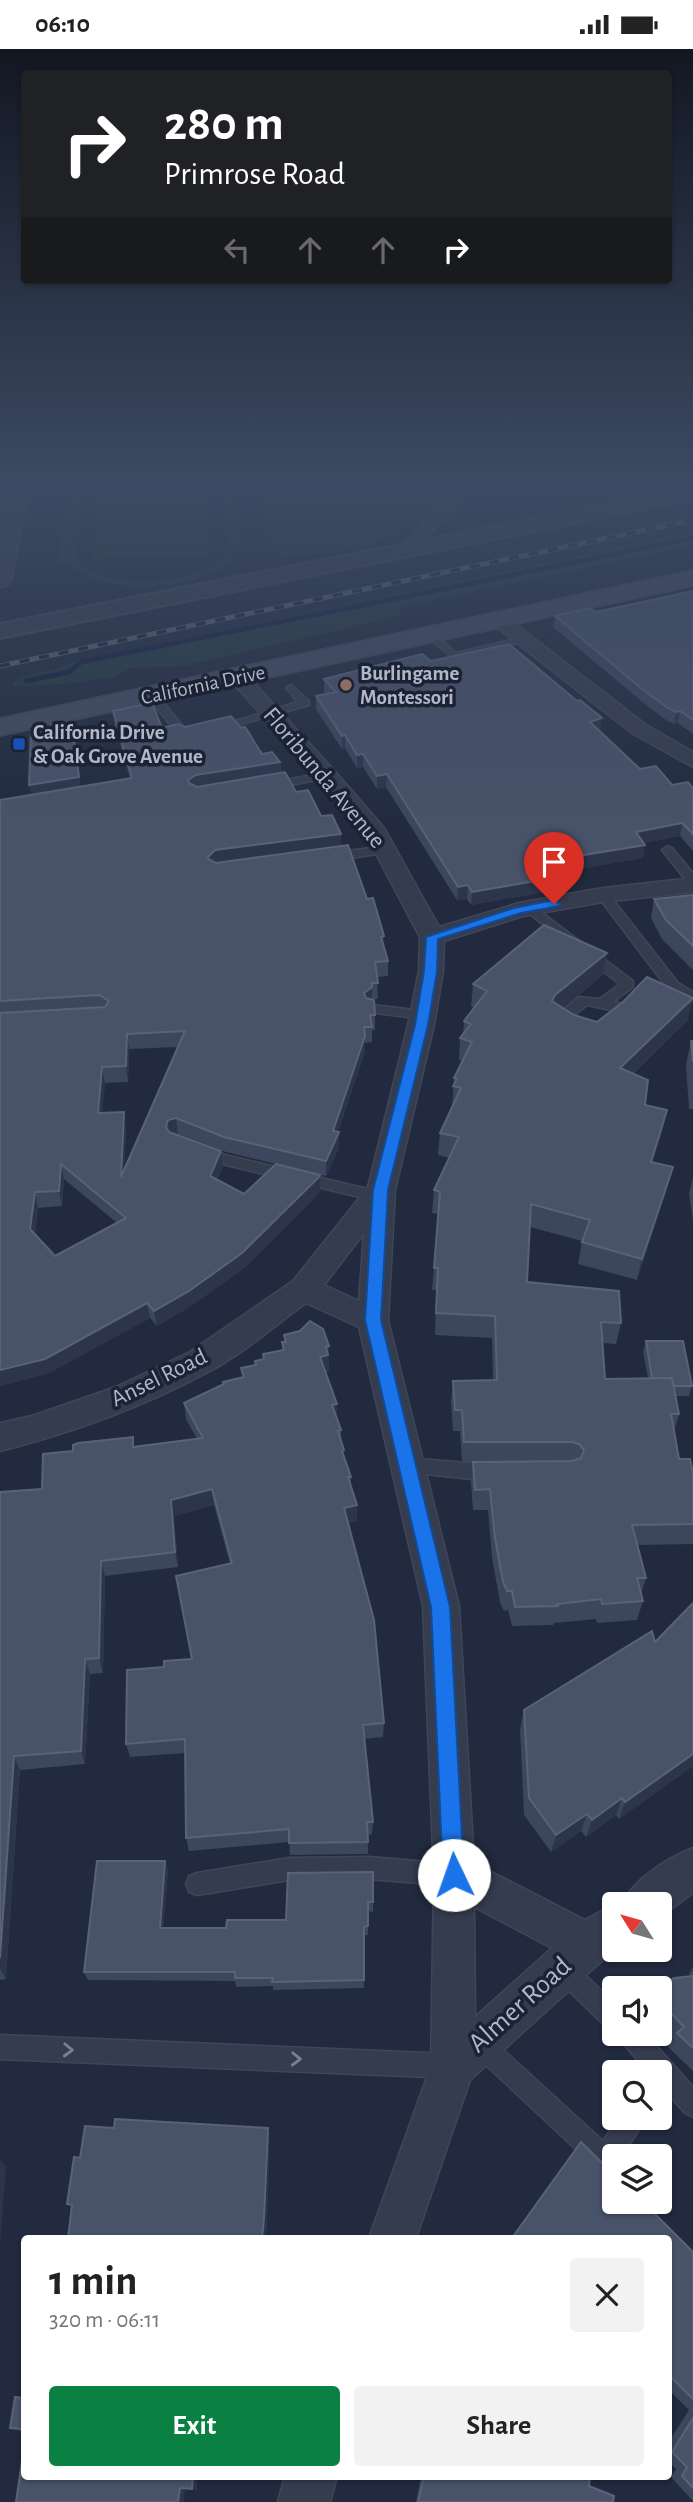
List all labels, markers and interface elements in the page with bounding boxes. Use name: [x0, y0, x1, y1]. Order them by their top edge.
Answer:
text: 06:10: [35, 11, 90, 37]
icon: right: [49, 98, 140, 189]
text: 280 m: [164, 100, 284, 149]
text: Primrose Road: [164, 158, 345, 190]
icon: left: [218, 231, 256, 269]
icon: ahead: [291, 231, 329, 269]
icon: ahead: [364, 231, 402, 269]
icon: right: [437, 231, 475, 269]
street label: California Drive: [139, 662, 267, 708]
place label: Burlingame Montessori: [360, 663, 459, 708]
marker: Burlingame Montessori: [338, 677, 354, 693]
street label: Floribunda Avenue: [258, 703, 390, 853]
place label: California Drive & Oak Grove Avenue: [33, 722, 203, 767]
marker: California Drive & Oak Grove Avenue: [11, 736, 27, 752]
pin: [524, 832, 584, 904]
icon: arrive: [535, 843, 573, 881]
street label: Ansel Road: [107, 1345, 211, 1411]
position arrow: [417, 1838, 491, 1912]
north arrow: [602, 1892, 672, 1962]
map controls: [602, 1892, 672, 2214]
street label: Almer Road: [463, 1952, 577, 2058]
button: sound: [602, 1976, 672, 2046]
one-way arrow: [63, 2042, 74, 2057]
one-way arrow: [290, 2051, 301, 2066]
button: search: [602, 2060, 672, 2130]
button: layers: [602, 2144, 672, 2214]
button: close: [570, 2258, 644, 2332]
text: 1 min: [49, 2260, 138, 2302]
text: 320 m · 06:11: [49, 2309, 160, 2332]
button: Exit: [49, 2386, 340, 2466]
button: Share: [354, 2386, 644, 2466]

